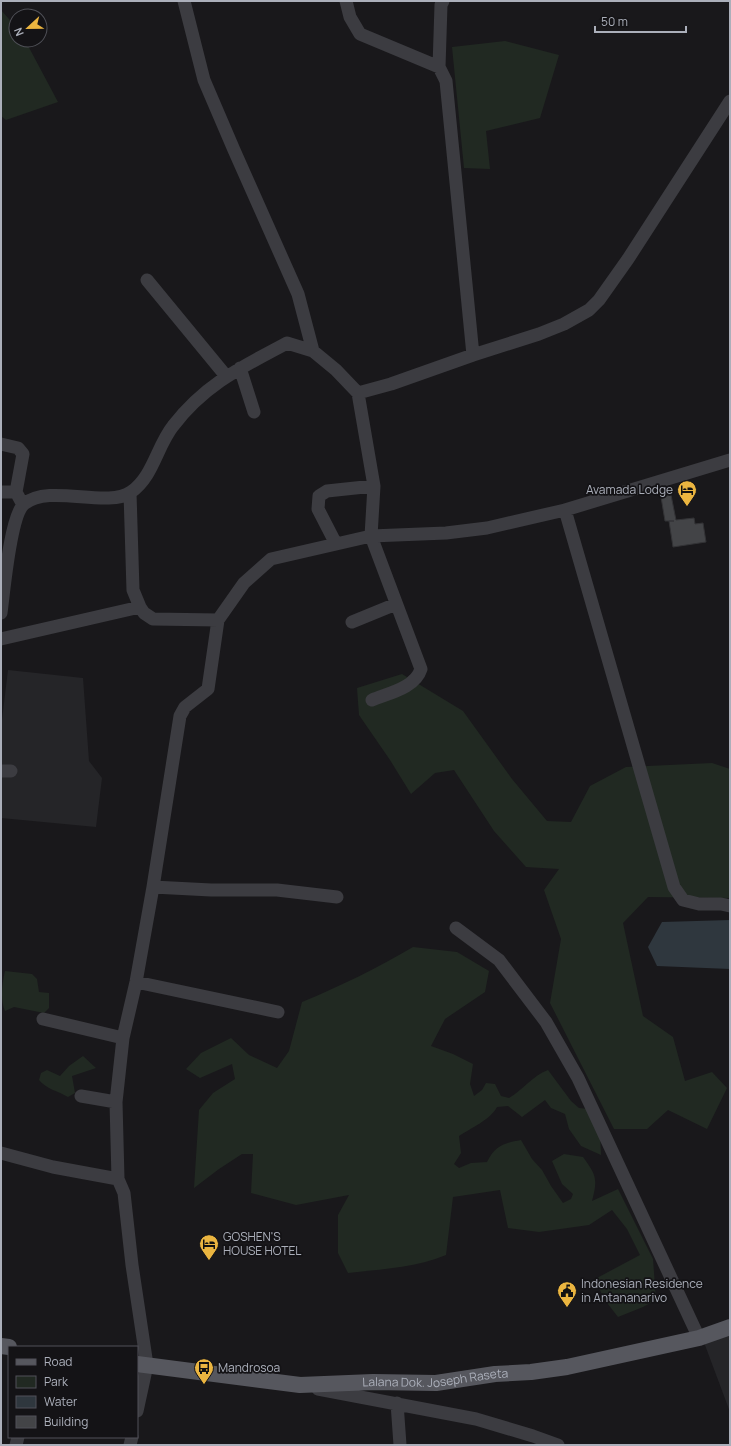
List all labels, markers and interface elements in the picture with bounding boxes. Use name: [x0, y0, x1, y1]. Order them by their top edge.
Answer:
north arrow: [8, 8, 48, 48]
scale bar: [595, 8, 686, 34]
text: 50 m: [601, 13, 628, 30]
text: N: [10, 25, 27, 38]
hotel icon: Avamada Lodge: [676, 479, 698, 507]
place label: Avamada Lodge: [586, 481, 673, 498]
place label: GOSHEN'S HOUSE HOTEL: [223, 1228, 301, 1259]
hotel icon: GOSHEN'S HOUSE HOTEL: [198, 1233, 220, 1261]
place label: Indonesian Residence in Antananarivo: [581, 1275, 703, 1306]
public building icon: Indonesian Residence in Antananarivo: [556, 1280, 578, 1308]
legend: [8, 1346, 138, 1438]
text: Road: [44, 1353, 72, 1370]
bus stop icon: Mandrosoa: [193, 1357, 215, 1385]
place label: Mandrosoa: [218, 1359, 280, 1376]
street label: Lalana Dok. Joseph Raseta: [362, 1364, 509, 1391]
text: Park: [44, 1373, 69, 1390]
text: Water: [44, 1393, 78, 1410]
text: Building: [44, 1413, 88, 1430]

